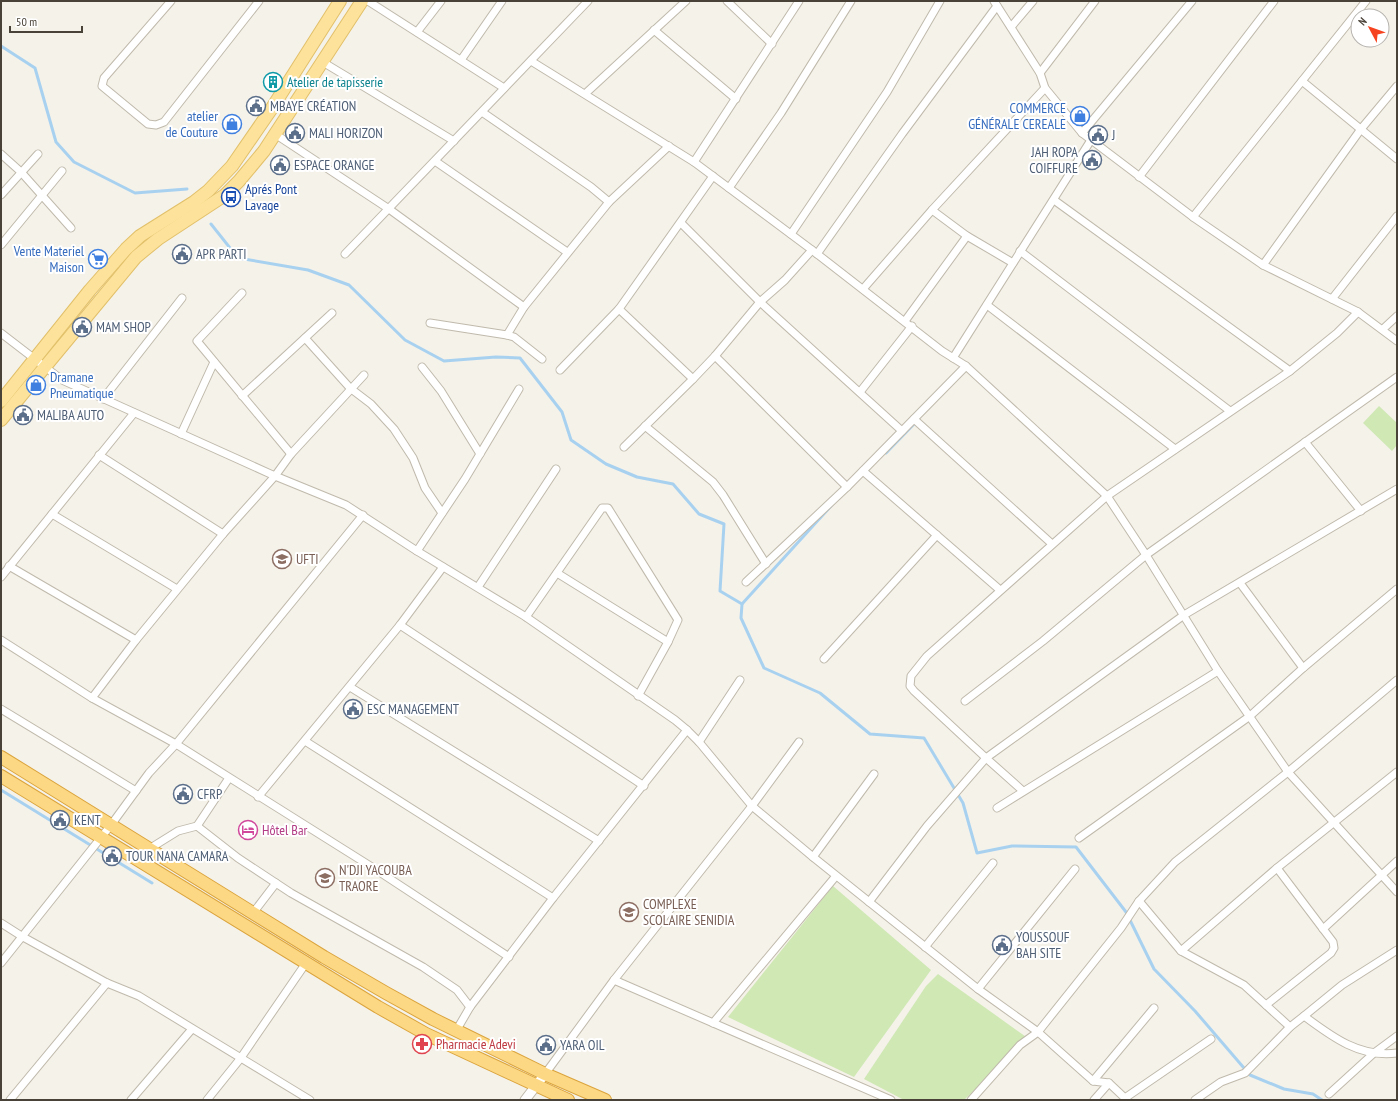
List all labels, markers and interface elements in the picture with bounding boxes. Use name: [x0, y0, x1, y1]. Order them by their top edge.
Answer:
scale bar: [10, 8, 82, 34]
north arrow: [1350, 8, 1390, 48]
text: 50 m: [16, 14, 37, 29]
text: N: [1355, 15, 1370, 28]
building icon: Atelier de tapisserie: [262, 71, 284, 93]
place label: Atelier de tapisserie: [287, 73, 383, 91]
public building icon: MBAYE CRÉATION: [245, 95, 267, 117]
place label: MBAYE CRÉATION: [270, 97, 356, 115]
place label: COMMERCE GÉNÉRALE CEREALE: [968, 99, 1066, 133]
shop icon: COMMERCE GÉNÉRALE CEREALE: [1069, 105, 1091, 127]
place label: atelier de Couture: [166, 107, 218, 141]
shop icon: atelier de Couture: [221, 113, 243, 135]
public building icon: MALI HORIZON: [284, 122, 306, 144]
place label: MALI HORIZON: [309, 124, 383, 142]
public building icon: J: [1087, 124, 1109, 146]
place label: J: [1111, 126, 1115, 144]
place label: JAH ROPA COIFFURE: [1029, 143, 1078, 177]
public building icon: JAH ROPA COIFFURE: [1081, 149, 1103, 171]
public building icon: ESPACE ORANGE: [269, 154, 291, 176]
place label: ESPACE ORANGE: [294, 156, 374, 174]
place label: Aprés Pont Lavage: [245, 180, 297, 214]
bus stop icon: Aprés Pont Lavage: [220, 186, 242, 208]
place label: Vente Materiel Maison: [13, 242, 85, 276]
public building icon: APR PARTI: [171, 243, 193, 265]
place label: APR PARTI: [196, 245, 246, 263]
supermarket icon: Vente Materiel Maison: [87, 248, 109, 270]
public building icon: MAM SHOP: [71, 316, 93, 338]
place label: MAM SHOP: [96, 318, 151, 336]
place label: Dramane Pneumatique: [50, 368, 114, 402]
shop icon: Dramane Pneumatique: [25, 374, 47, 396]
public building icon: MALIBA AUTO: [12, 404, 34, 426]
place label: MALIBA AUTO: [37, 406, 105, 424]
school or university icon: UFTI: [271, 548, 293, 570]
place label: UFTI: [296, 550, 319, 568]
public building icon: ESC MANAGEMENT: [342, 698, 364, 720]
place label: ESC MANAGEMENT: [367, 700, 460, 718]
public building icon: CFRP: [172, 783, 194, 805]
place label: CFRP: [197, 785, 222, 803]
public building icon: KENT: [49, 809, 71, 831]
place label: KENT: [74, 811, 101, 829]
hotel icon: Hôtel Bar: [237, 819, 259, 841]
place label: Hôtel Bar: [262, 821, 307, 839]
public building icon: TOUR NANA CAMARA: [101, 845, 123, 867]
place label: TOUR NANA CAMARA: [126, 847, 229, 865]
place label: N'DJI YACOUBA TRAORE: [339, 861, 412, 895]
school or university icon: N'DJI YACOUBA TRAORE: [314, 867, 336, 889]
place label: COMPLEXE SCOLAIRE SENIDIA: [643, 895, 735, 929]
school or university icon: COMPLEXE SCOLAIRE SENIDIA: [618, 901, 640, 923]
place label: YOUSSOUF BAH SITE: [1016, 928, 1070, 962]
public building icon: YOUSSOUF BAH SITE: [991, 934, 1013, 956]
pharmacy icon: Pharmacie Adevi: [411, 1033, 433, 1055]
public building icon: YARA OIL: [535, 1034, 557, 1056]
place label: Pharmacie Adevi: [436, 1035, 516, 1053]
place label: YARA OIL: [560, 1036, 605, 1054]

